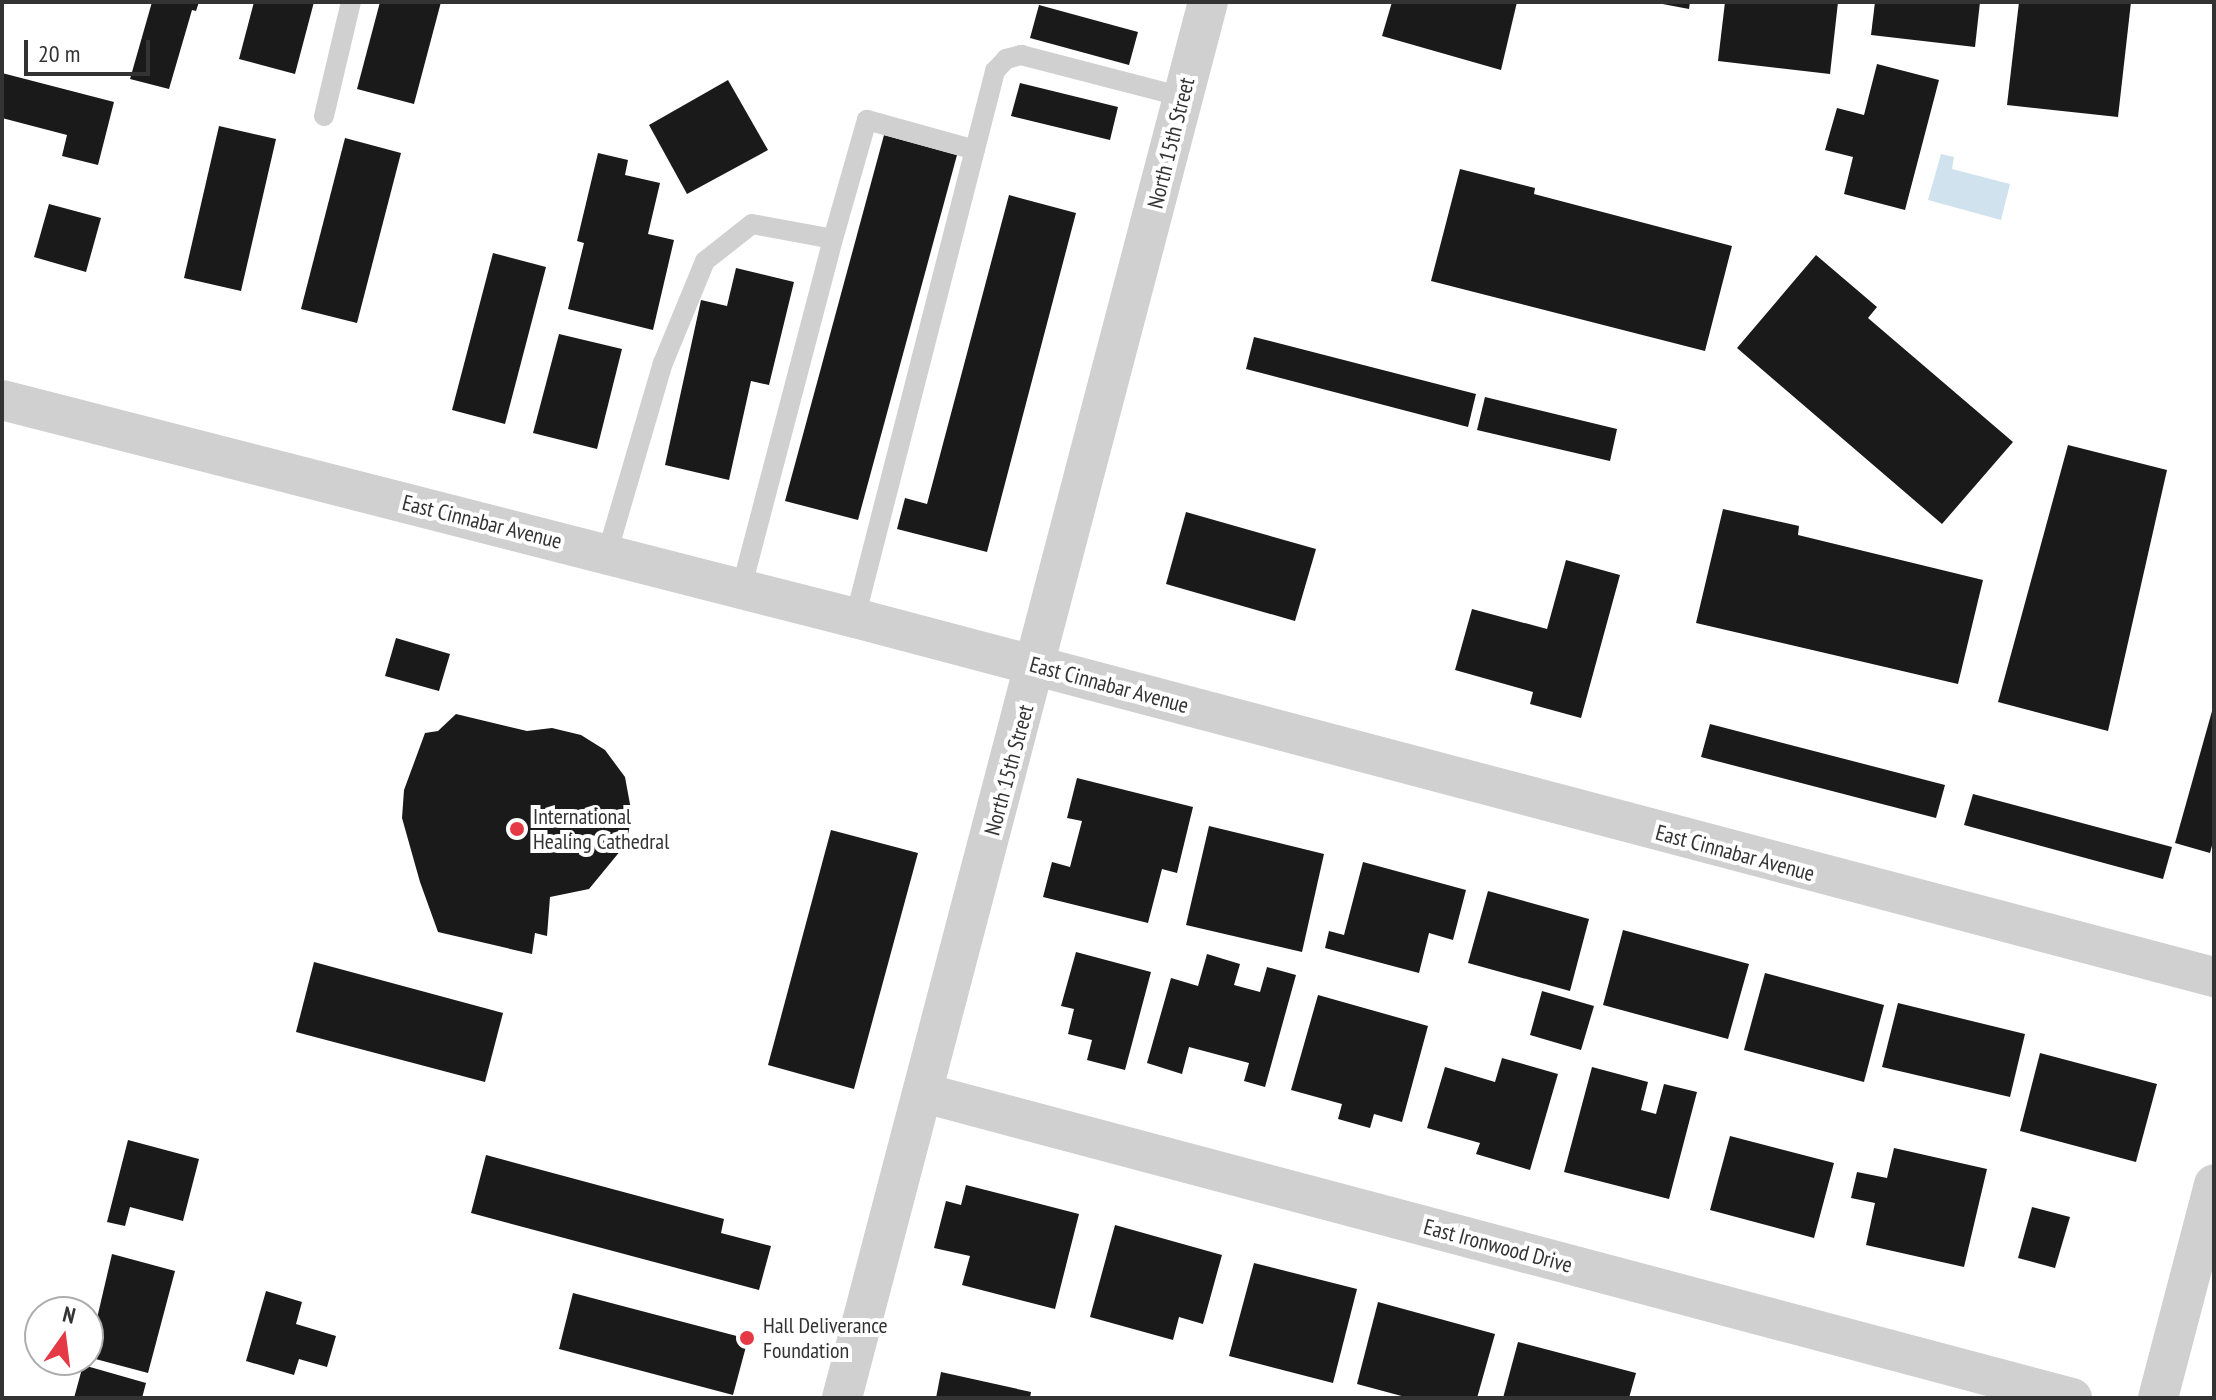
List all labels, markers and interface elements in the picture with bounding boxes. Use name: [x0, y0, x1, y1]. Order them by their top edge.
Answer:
scale bar: [28, 24, 154, 74]
text: 20 m: [38, 38, 80, 69]
street label: North 15th Street: [1142, 75, 1200, 211]
street label: East Cinnabar Avenue: [399, 489, 565, 555]
street label: East Cinnabar Avenue: [1026, 651, 1192, 719]
street label: North 15th Street: [979, 702, 1039, 838]
place label: International Healing Cathedral: [533, 803, 669, 854]
street label: East Cinnabar Avenue: [1652, 819, 1818, 887]
marker: International Healing Cathedral: [508, 820, 526, 838]
street label: East Ironwood Drive: [1421, 1213, 1575, 1279]
north arrow: [24, 1296, 104, 1376]
text: N: [60, 1300, 78, 1330]
place label: Hall Deliverance Foundation: [763, 1312, 888, 1364]
marker: Hall Deliverance Foundation: [738, 1329, 756, 1347]

